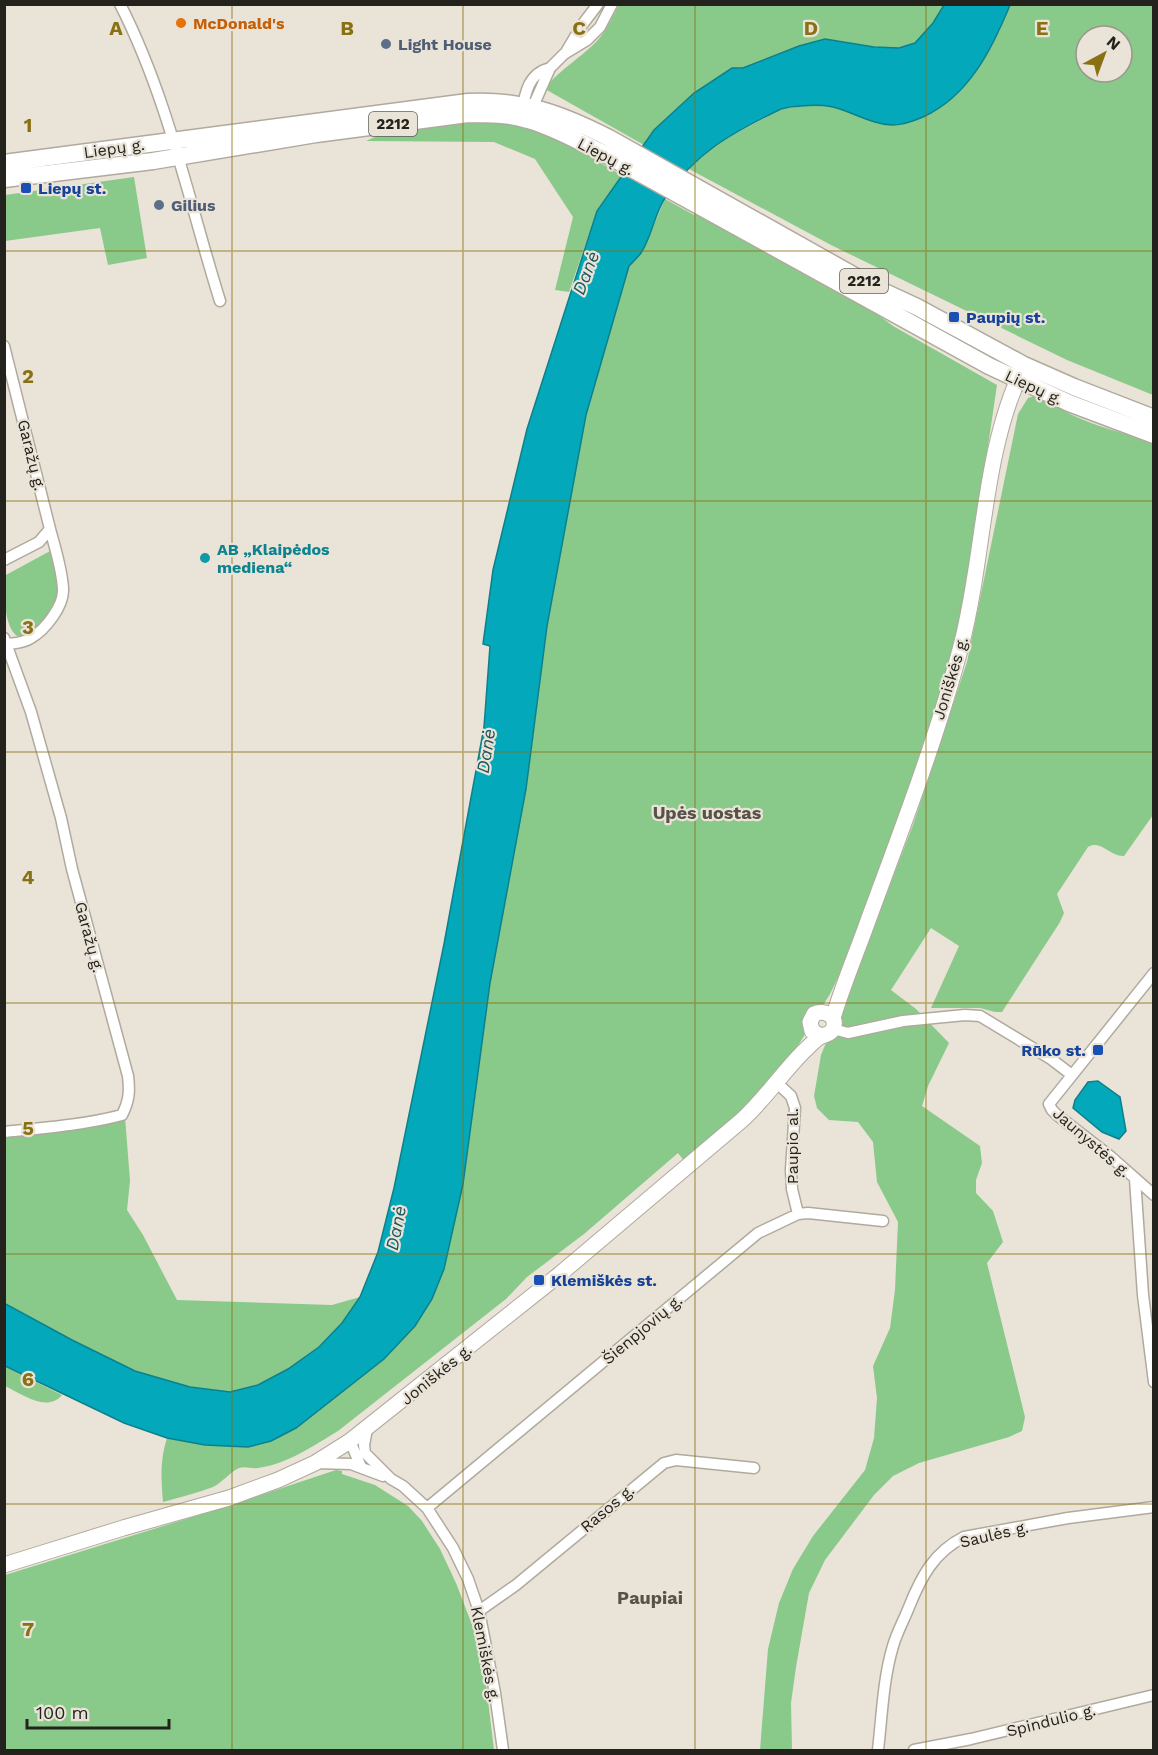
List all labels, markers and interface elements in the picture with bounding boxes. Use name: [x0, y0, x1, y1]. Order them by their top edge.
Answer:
place label: McDonald's: [193, 14, 285, 33]
text: A: [109, 16, 123, 40]
marker: McDonald's: [174, 16, 188, 30]
text: B: [340, 16, 354, 40]
text: C: [572, 16, 586, 40]
text: D: [804, 16, 818, 40]
text: E: [1036, 16, 1048, 40]
north arrow: [1074, 24, 1134, 84]
text: N: [1103, 32, 1124, 54]
place label: Light House: [398, 35, 492, 54]
marker: Light House: [379, 37, 393, 51]
road number: 2212: [369, 112, 417, 136]
text: 1: [24, 113, 32, 137]
street label: Liepų g.: [574, 134, 637, 179]
street label: Liepų g.: [82, 135, 146, 162]
place label: Liepų st.: [38, 179, 106, 198]
marker: Liepų st.: [19, 181, 33, 195]
place label: Gilius: [171, 196, 216, 215]
marker: Gilius: [152, 198, 166, 212]
water label: Danė: [568, 248, 603, 298]
road number: 2212: [840, 269, 888, 293]
place label: Paupių st.: [966, 308, 1045, 327]
marker: Paupių st.: [947, 310, 961, 324]
text: 2: [22, 364, 34, 388]
street label: Liepų g.: [1002, 366, 1066, 409]
street label: Garažų g.: [14, 418, 50, 493]
place label: AB „Klaipėdos mediena“: [217, 540, 330, 577]
marker: AB „Klaipėdos mediena“: [198, 551, 212, 565]
text: 3: [22, 615, 34, 639]
street label: Joniškės g.: [929, 634, 972, 722]
water label: Danė: [472, 727, 499, 775]
district label: Upės uostas: [653, 802, 762, 823]
text: 4: [22, 865, 35, 889]
street label: Garažų g.: [71, 900, 108, 975]
place label: Rūko st.: [1021, 1041, 1086, 1060]
marker: Rūko st.: [1091, 1043, 1105, 1057]
street label: Jaunystės g.: [1049, 1104, 1134, 1181]
street label: Paupio al.: [783, 1108, 802, 1184]
text: 5: [22, 1116, 34, 1140]
water label: Danė: [381, 1204, 410, 1252]
place label: Klemiškės st.: [551, 1271, 657, 1290]
marker: Klemiškės st.: [532, 1273, 546, 1287]
street label: Šienpjovių g.: [599, 1291, 686, 1368]
street label: Joniškės g.: [397, 1340, 476, 1409]
text: 6: [22, 1367, 34, 1391]
street label: Rasos g.: [577, 1480, 638, 1536]
street label: Saulės g.: [958, 1517, 1030, 1552]
district label: Paupiai: [617, 1587, 683, 1608]
street label: Klemiškės g.: [467, 1605, 504, 1704]
text: 7: [22, 1617, 34, 1641]
scale bar: [27, 1692, 170, 1730]
street label: Spindulio g.: [1005, 1700, 1098, 1741]
text: 100 m: [36, 1702, 89, 1723]

